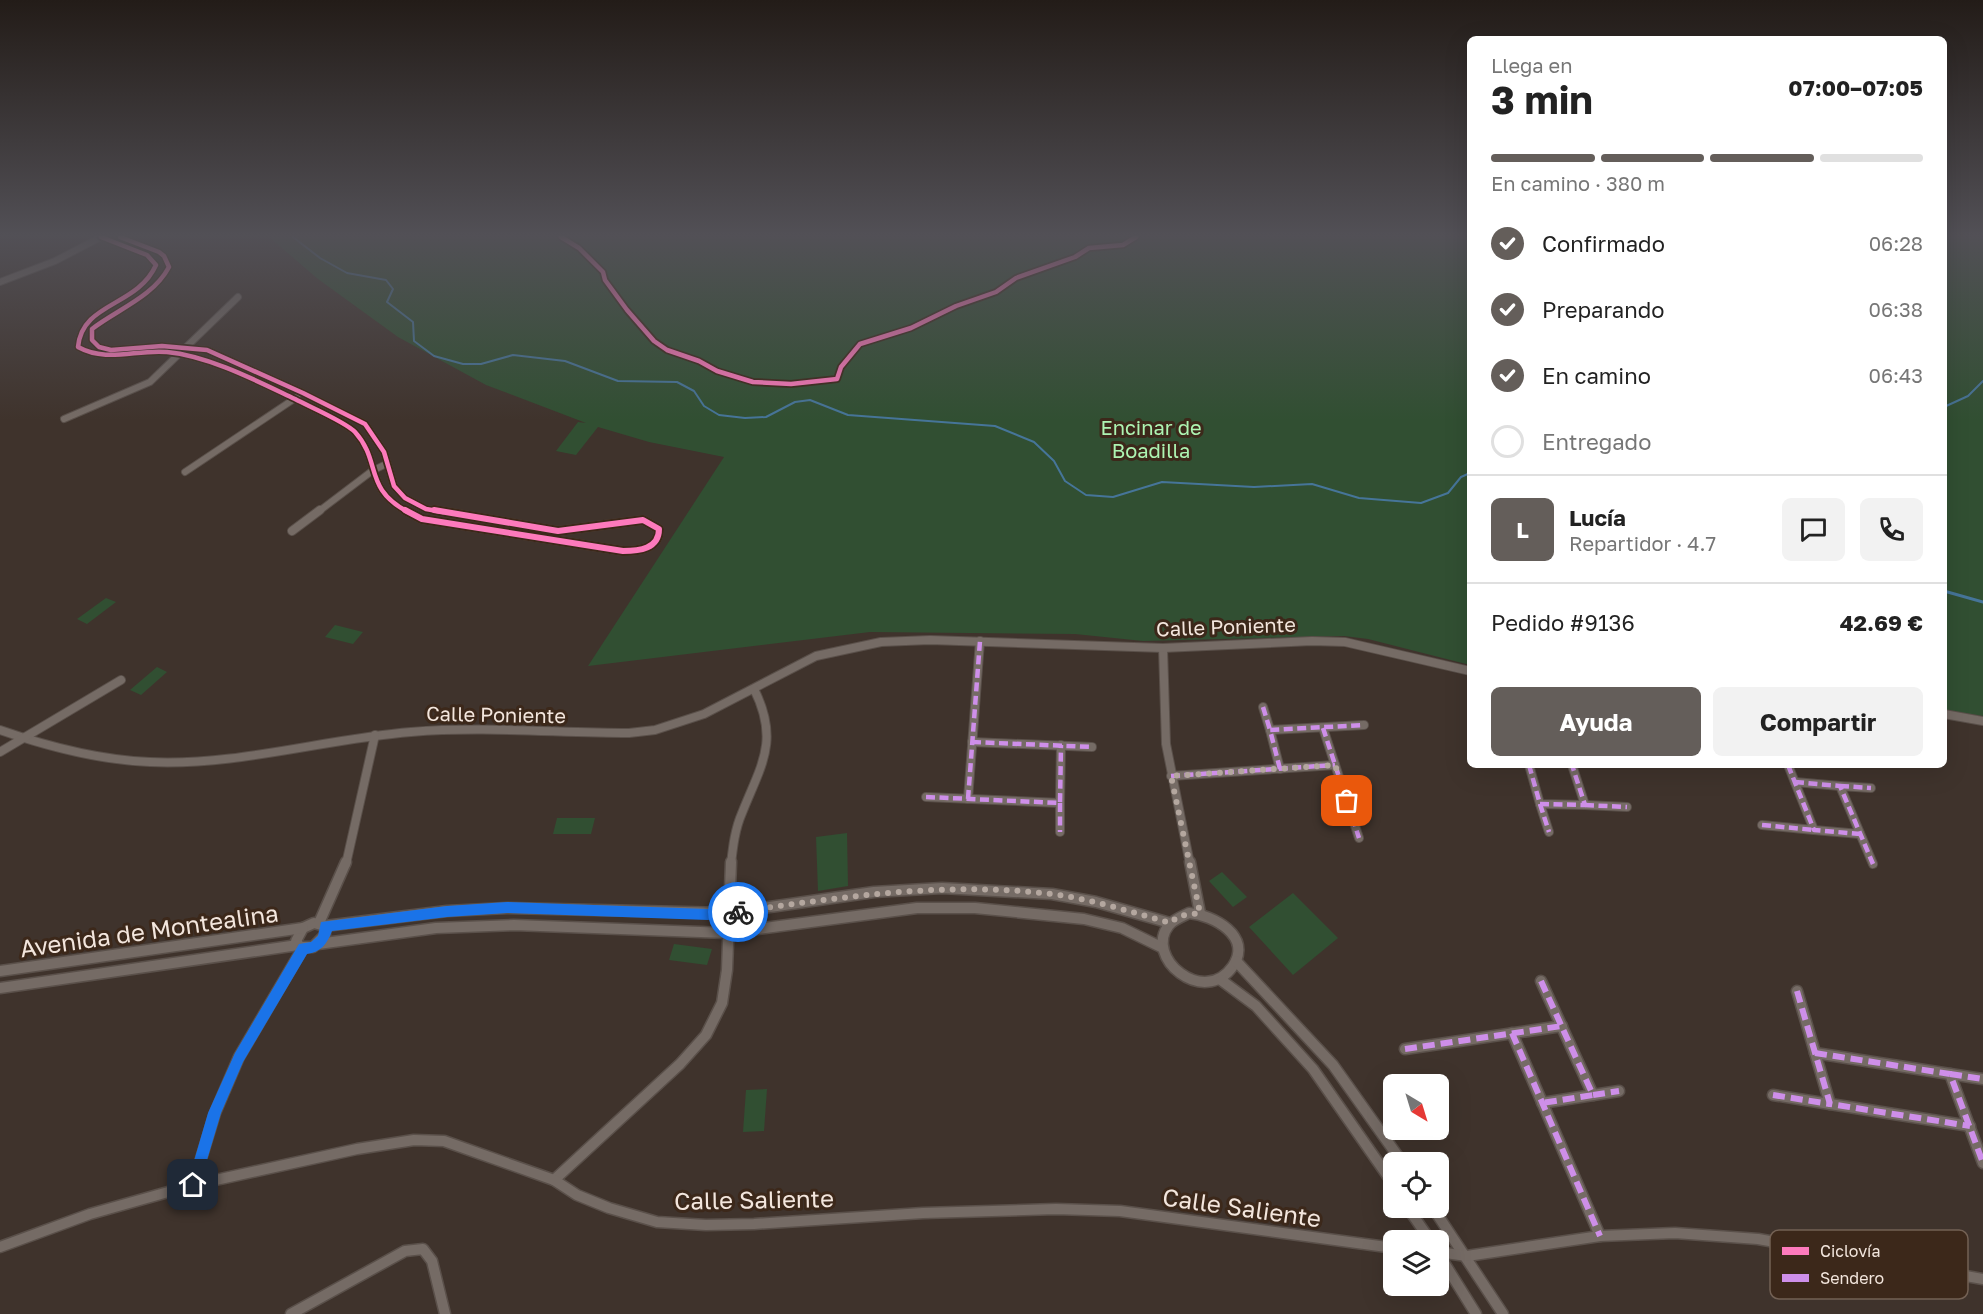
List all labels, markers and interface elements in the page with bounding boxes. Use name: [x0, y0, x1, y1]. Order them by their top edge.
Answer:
text: Llega en: [1491, 53, 1573, 77]
text: 07:00–07:05: [1788, 74, 1923, 101]
text: 3 min: [1491, 76, 1593, 123]
text: En camino · 380 m: [1491, 171, 1665, 195]
icon: check: [1491, 227, 1524, 260]
text: Confirmado: [1542, 230, 1665, 257]
text: 06:28: [1869, 231, 1923, 255]
icon: check: [1491, 293, 1524, 326]
text: Preparando: [1542, 296, 1665, 323]
text: 06:38: [1869, 297, 1923, 321]
icon: check: [1491, 359, 1524, 392]
text: En camino: [1542, 362, 1651, 389]
text: 06:43: [1869, 363, 1923, 387]
park label: Encinar de Boadilla: [1100, 415, 1202, 462]
text: Entregado: [1542, 428, 1651, 455]
button: chat: [1782, 498, 1845, 561]
button: phone: [1860, 498, 1923, 561]
text: Lucía: [1569, 504, 1626, 531]
text: L: [1516, 516, 1529, 543]
text: Repartidor · 4.7: [1569, 531, 1716, 555]
text: Pedido #9136: [1491, 609, 1635, 636]
text: 42.69 €: [1840, 609, 1923, 636]
street label: Calle Poniente: [1156, 612, 1296, 640]
button: Ayuda: [1491, 687, 1701, 756]
button: Compartir: [1713, 687, 1923, 756]
street label: Calle Poniente: [426, 701, 566, 727]
pin: [1321, 775, 1372, 826]
icon: bag: [1330, 784, 1363, 817]
courier: [708, 882, 768, 942]
icon: bike: [722, 896, 755, 929]
street label: Avenida de Montealina: [18, 897, 280, 963]
north arrow: [1383, 1074, 1449, 1140]
map controls: [1383, 1074, 1449, 1296]
button: locate: [1383, 1152, 1449, 1218]
pin: [167, 1159, 218, 1210]
icon: home: [176, 1168, 209, 1201]
street label: Calle Saliente: [1161, 1182, 1323, 1232]
street label: Calle Saliente: [674, 1183, 834, 1215]
button: layers: [1383, 1230, 1449, 1296]
legend: [1770, 1230, 1968, 1299]
text: Ciclovía: [1820, 1241, 1880, 1261]
text: Sendero: [1820, 1268, 1884, 1288]

